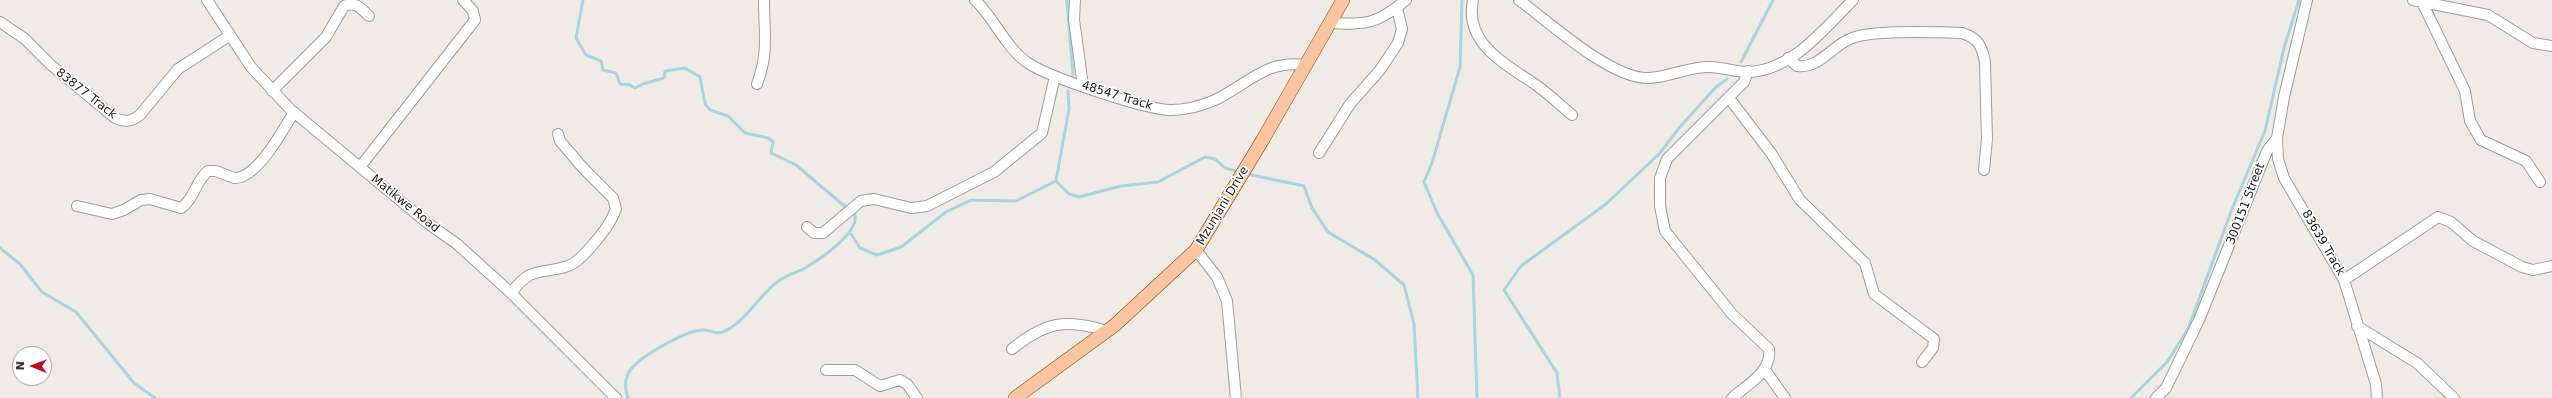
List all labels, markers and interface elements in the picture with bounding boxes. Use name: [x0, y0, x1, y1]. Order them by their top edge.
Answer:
street label: 83877 Track: [53, 66, 119, 122]
street label: 48547 Track: [1080, 78, 1154, 114]
street label: 300151 Street: [2224, 161, 2268, 247]
street label: Mzunjani Drive: [1194, 164, 1252, 248]
street label: Matikwe Road: [368, 172, 442, 236]
street label: 83639 Track: [2298, 208, 2348, 278]
north arrow: [12, 346, 52, 386]
text: N: [14, 361, 27, 371]

